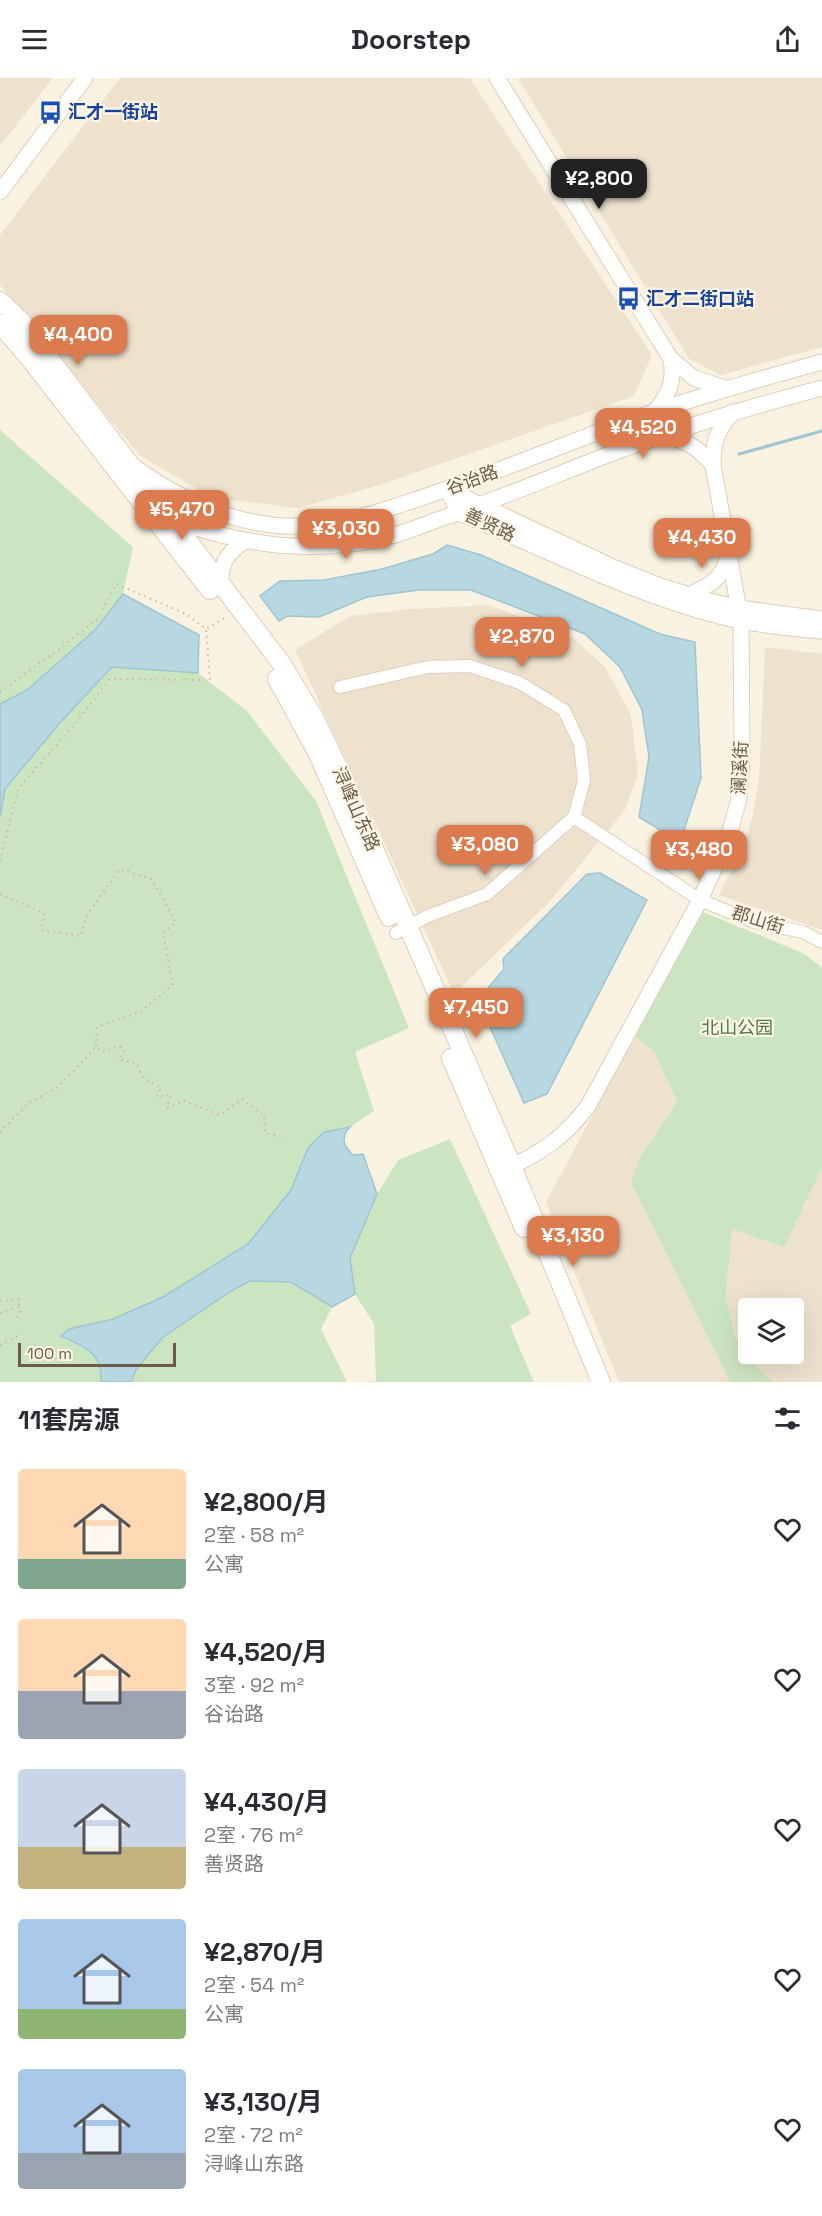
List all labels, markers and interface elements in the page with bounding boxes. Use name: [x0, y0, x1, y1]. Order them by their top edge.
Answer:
text: Doorstep: [351, 22, 471, 57]
icon: menu: [18, 23, 51, 56]
icon: share: [771, 23, 804, 56]
bus stop icon: 汇才一街站: [37, 99, 63, 125]
place label: 汇才一街站: [68, 100, 158, 123]
pin: ¥2,800: [550, 159, 648, 210]
text: ¥2,800: [565, 165, 633, 191]
bus stop icon: 汇才二街口站: [615, 286, 641, 312]
place label: 汇才二街口站: [646, 287, 754, 310]
pin: ¥4,400: [29, 315, 127, 366]
text: ¥4,400: [43, 321, 113, 347]
pin: ¥4,520: [594, 408, 692, 459]
text: ¥4,520: [609, 414, 677, 440]
street label: 谷诒路: [443, 459, 501, 500]
pin: ¥5,470: [133, 490, 231, 541]
text: ¥5,470: [149, 496, 215, 522]
street label: 善贤路: [461, 503, 520, 546]
pin: ¥3,030: [297, 509, 395, 560]
text: ¥3,030: [312, 515, 380, 541]
pin: ¥4,430: [653, 518, 751, 569]
text: ¥4,430: [668, 524, 736, 550]
pin: ¥2,870: [473, 617, 571, 668]
text: ¥2,870: [489, 623, 555, 649]
street label: 澜溪街: [727, 740, 752, 796]
street label: 浔峰山东路: [328, 763, 385, 855]
pin: ¥3,080: [436, 825, 534, 876]
pin: ¥3,480: [650, 830, 748, 881]
text: ¥3,080: [451, 831, 519, 857]
text: ¥3,480: [665, 836, 733, 862]
street label: 郡山街: [729, 901, 787, 938]
pin: ¥7,450: [427, 988, 525, 1039]
text: ¥7,450: [443, 994, 509, 1020]
park label: 北山公园: [701, 1016, 773, 1039]
pin: ¥3,130: [524, 1216, 622, 1267]
text: ¥3,130: [541, 1222, 605, 1248]
map controls: [738, 1298, 804, 1364]
button: layers: [738, 1298, 804, 1364]
scale bar: [18, 1340, 176, 1368]
text: 100 m: [27, 1343, 72, 1364]
icon: filters: [771, 1402, 804, 1435]
text: 11套房源: [18, 1403, 120, 1437]
text: ¥2,800/月: [204, 1485, 329, 1519]
icon: home: [66, 1493, 138, 1565]
icon: heart: [771, 1513, 804, 1546]
text: 2室 · 58 m²: [204, 1522, 304, 1548]
text: 公寓: [204, 1551, 244, 1577]
text: ¥4,520/月: [204, 1635, 328, 1669]
icon: home: [66, 1643, 138, 1715]
icon: heart: [771, 1663, 804, 1696]
text: 3室 · 92 m²: [204, 1672, 304, 1698]
text: 谷诒路: [204, 1701, 264, 1727]
text: ¥4,430/月: [204, 1785, 330, 1819]
icon: home: [66, 1793, 138, 1865]
icon: heart: [771, 1813, 804, 1846]
text: 2室 · 76 m²: [204, 1822, 303, 1848]
text: 善贤路: [204, 1851, 264, 1877]
text: ¥2,870/月: [204, 1935, 326, 1969]
icon: home: [66, 1943, 138, 2015]
icon: heart: [771, 1963, 804, 1996]
text: 2室 · 54 m²: [204, 1972, 304, 1998]
text: 公寓: [204, 2001, 244, 2027]
text: ¥3,130/月: [204, 2085, 323, 2119]
icon: home: [66, 2093, 138, 2165]
icon: heart: [771, 2113, 804, 2146]
text: 2室 · 72 m²: [204, 2122, 303, 2148]
text: 浔峰山东路: [204, 2151, 304, 2177]

